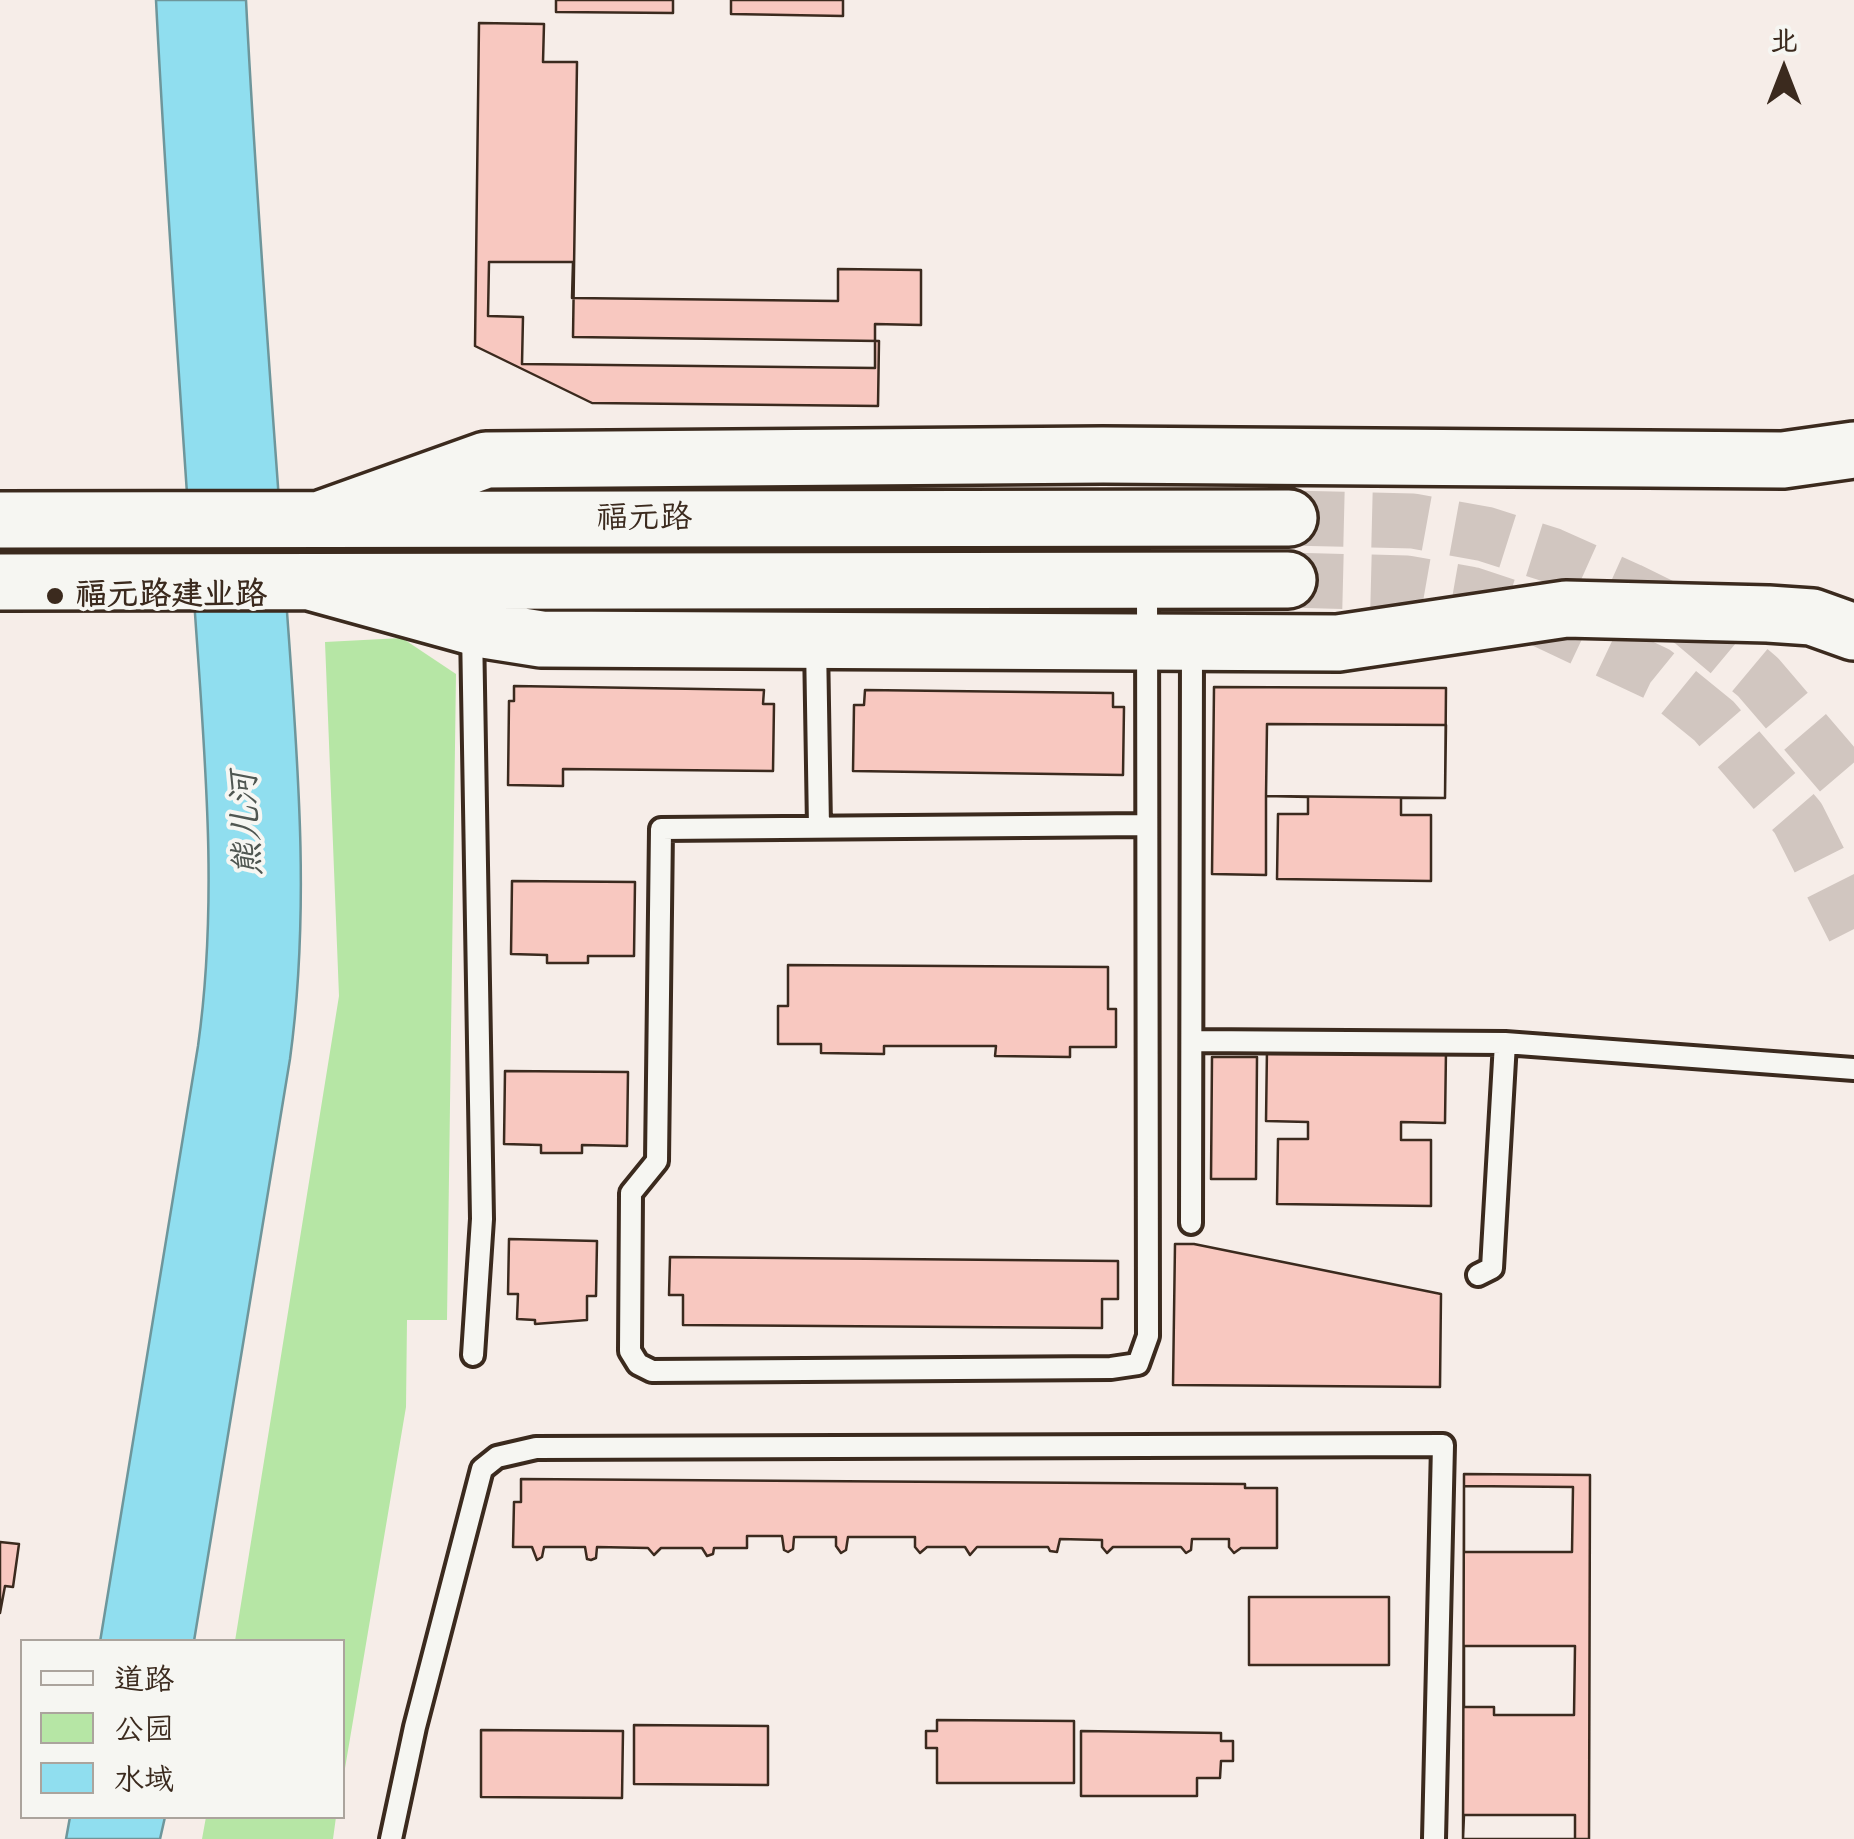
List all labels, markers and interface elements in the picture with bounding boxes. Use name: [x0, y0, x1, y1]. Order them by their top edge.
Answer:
north arrow: [1734, 20, 1834, 120]
text: 北: [1770, 23, 1798, 57]
street label: 福元路: [596, 500, 692, 538]
place label: 福元路建业路: [75, 577, 267, 615]
marker: 福元路建业路: [44, 585, 66, 607]
water label: 熊儿河: [224, 770, 272, 878]
legend: [20, 1639, 345, 1819]
text: 道路: [114, 1660, 174, 1697]
text: 公园: [114, 1710, 174, 1747]
text: 水域: [114, 1760, 174, 1797]

